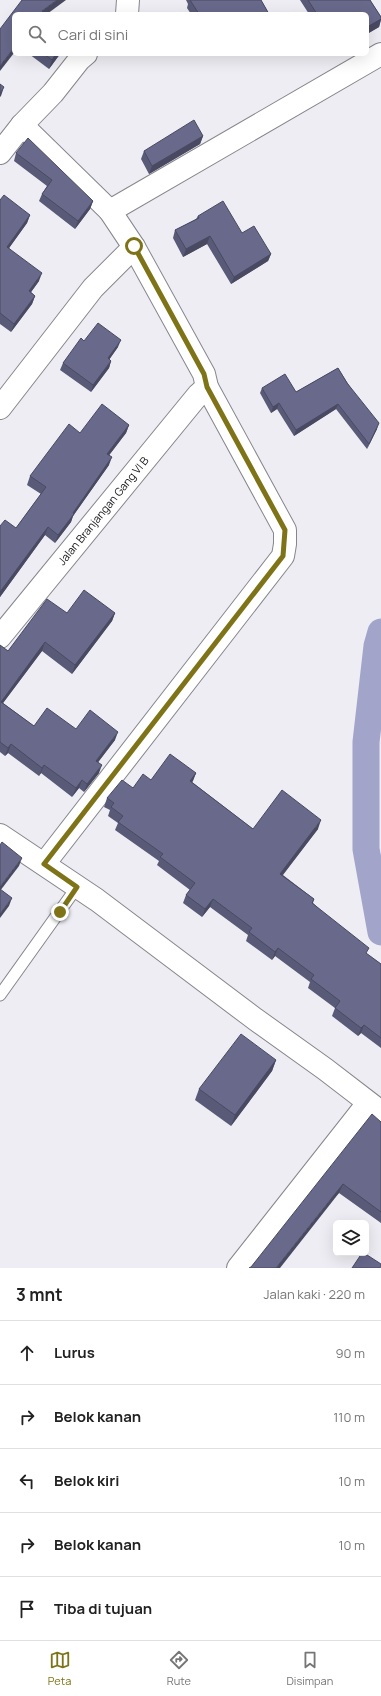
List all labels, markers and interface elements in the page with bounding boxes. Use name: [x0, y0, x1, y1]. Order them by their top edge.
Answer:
search box: [12, 12, 369, 56]
icon: search: [26, 23, 48, 45]
text: Cari di sini: [58, 24, 128, 45]
route start: [125, 237, 143, 255]
street label: Jalan Branjangan Gang VI B: [54, 453, 152, 568]
route end: [51, 903, 69, 921]
map controls: [333, 1220, 369, 1256]
button: layers: [333, 1220, 369, 1256]
text: 3 mnt: [16, 1283, 63, 1306]
text: Jalan kaki · 220 m: [264, 1285, 365, 1303]
icon: ahead: [16, 1342, 38, 1364]
text: Lurus: [54, 1342, 95, 1363]
text: 90 m: [335, 1344, 365, 1362]
icon: right: [16, 1406, 38, 1428]
text: Belok kanan: [54, 1406, 141, 1427]
text: 110 m: [333, 1408, 365, 1426]
icon: left: [16, 1470, 38, 1492]
text: Belok kiri: [54, 1470, 120, 1491]
text: 10 m: [338, 1472, 365, 1490]
icon: right: [16, 1534, 38, 1556]
text: Belok kanan: [54, 1534, 141, 1555]
text: 10 m: [338, 1536, 365, 1554]
icon: arrive: [16, 1598, 38, 1620]
text: Tiba di tujuan: [54, 1598, 152, 1619]
tab: Peta: [48, 1649, 71, 1688]
tab: Rute: [167, 1649, 191, 1688]
tab: Disimpan: [286, 1649, 333, 1688]

